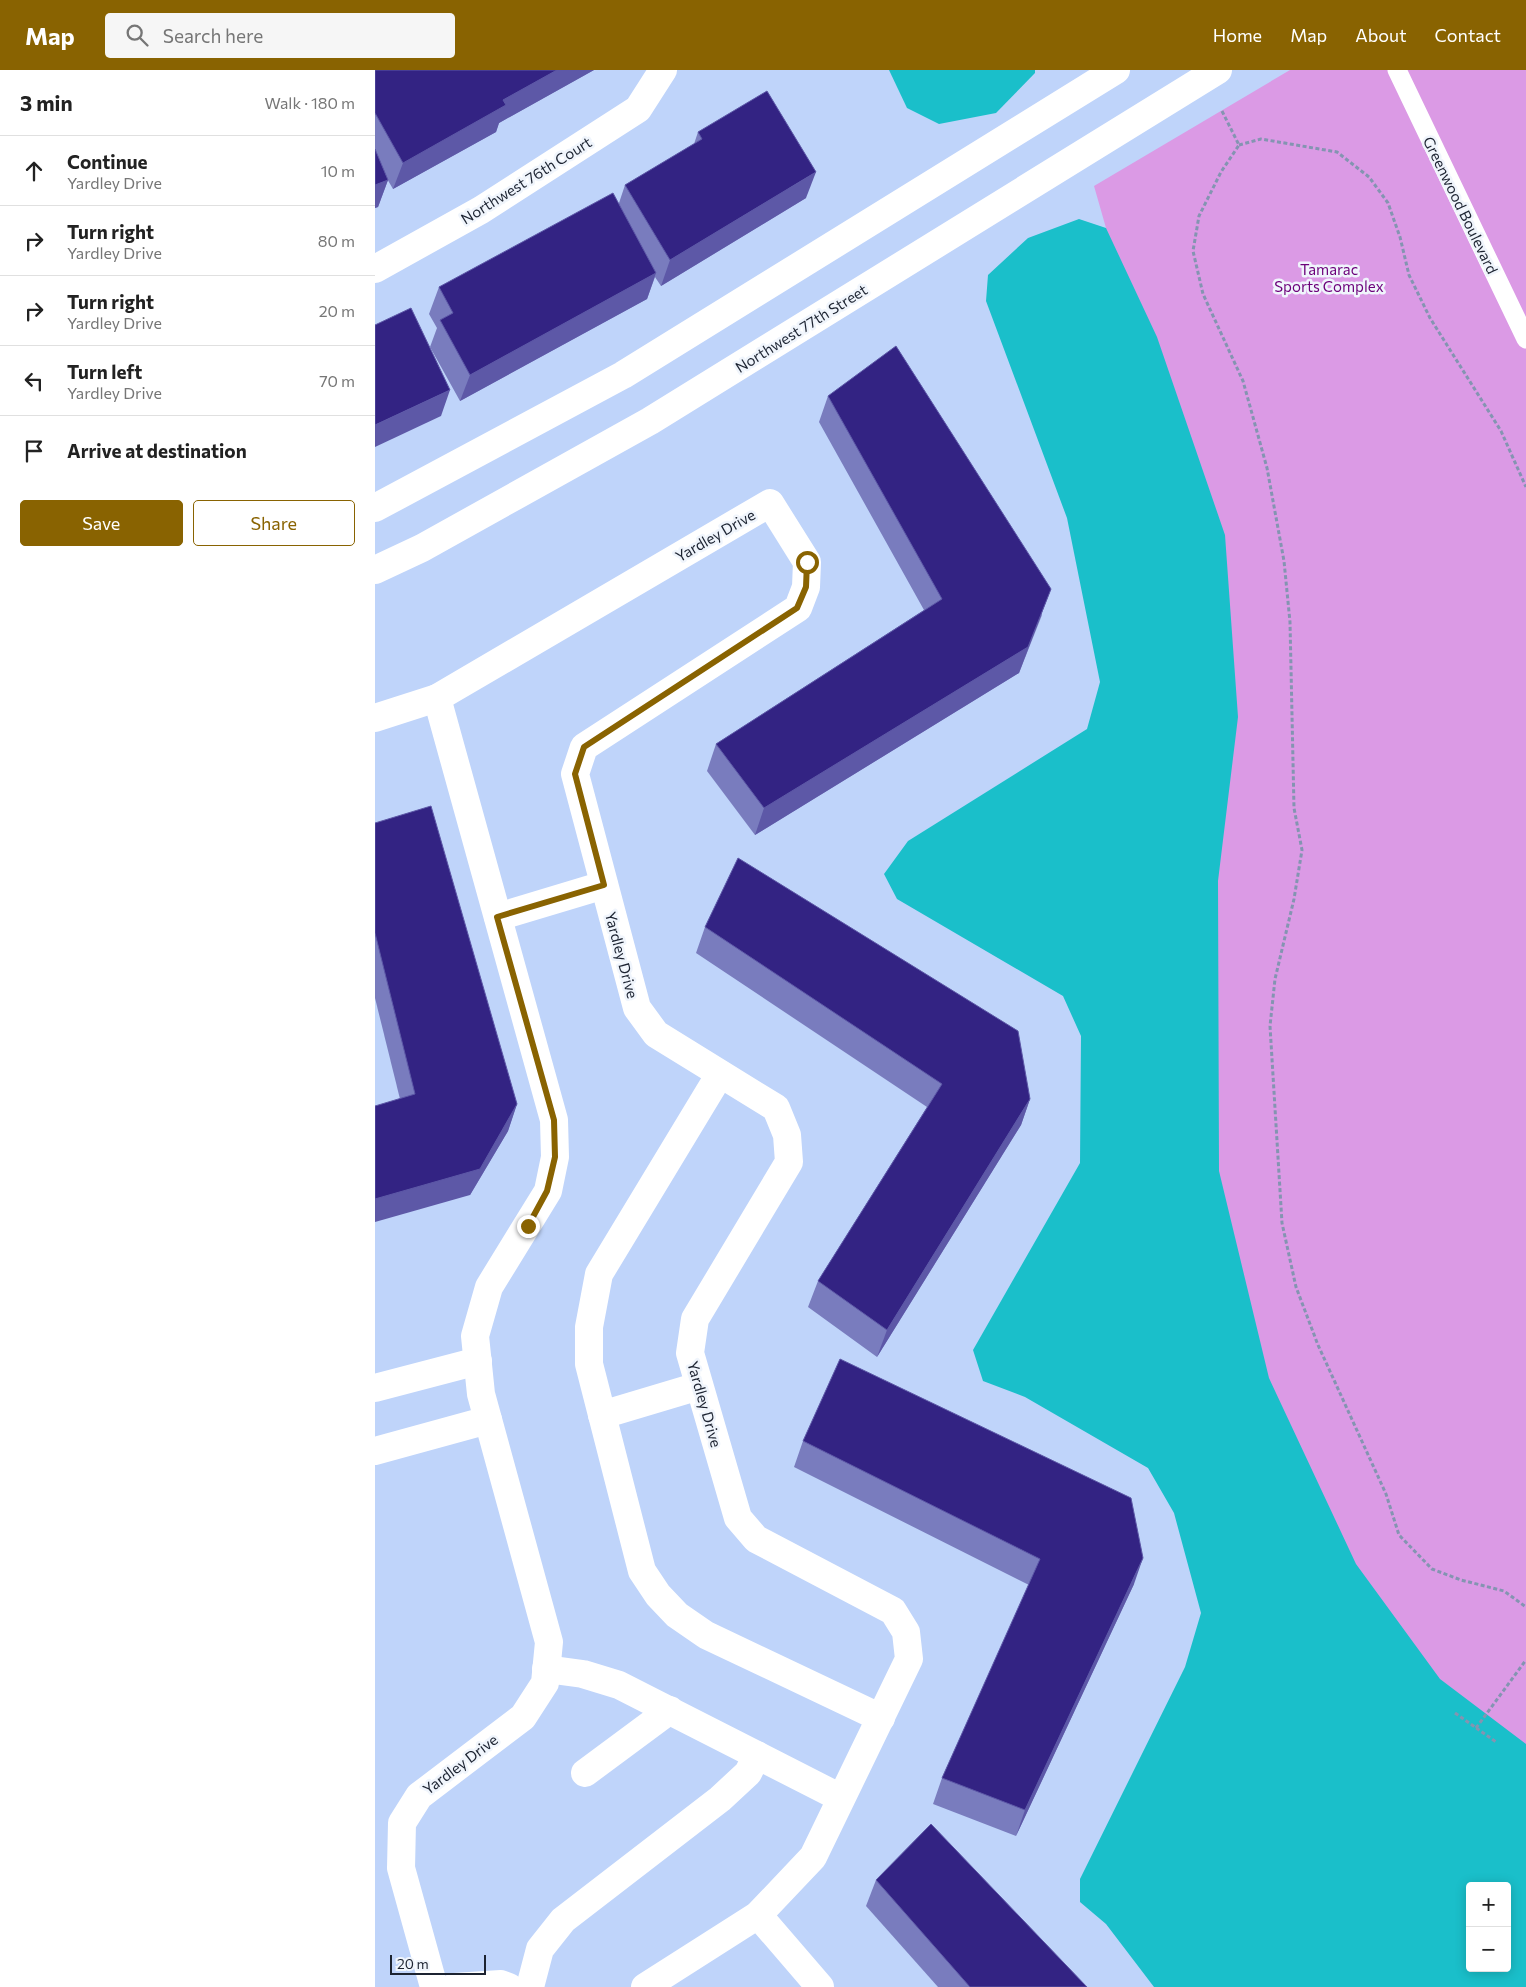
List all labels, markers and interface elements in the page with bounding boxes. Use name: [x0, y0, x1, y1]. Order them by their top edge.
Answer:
search box: [105, 13, 455, 58]
text: Map: [25, 21, 75, 50]
icon: search: [123, 21, 151, 49]
text: Search here: [163, 24, 263, 47]
text: Home: [1213, 24, 1262, 46]
text: Map: [1290, 24, 1327, 46]
text: About: [1355, 24, 1407, 46]
text: Contact: [1435, 24, 1501, 46]
text: 3 min: [20, 90, 73, 115]
text: Walk · 180 m: [265, 93, 355, 112]
street label: Northwest 76th Court: [457, 132, 595, 228]
street label: Greenwood Boulevard: [1420, 133, 1502, 277]
text: Continue: [67, 150, 147, 173]
icon: ahead: [20, 157, 48, 185]
text: 10 m: [321, 161, 355, 180]
text: Yardley Drive: [67, 173, 162, 192]
text: Turn right: [67, 220, 154, 243]
icon: right: [20, 227, 48, 255]
text: 80 m: [318, 231, 355, 250]
text: Yardley Drive: [67, 243, 162, 262]
park label: Tamarac Sports Complex: [1274, 260, 1384, 295]
street label: Northwest 77th Street: [732, 280, 870, 376]
text: Turn right: [67, 290, 154, 313]
icon: right: [20, 297, 48, 325]
text: 20 m: [319, 301, 355, 320]
text: Yardley Drive: [67, 313, 162, 332]
text: Turn left: [67, 360, 142, 383]
icon: left: [20, 367, 48, 395]
text: 70 m: [319, 371, 355, 390]
text: Yardley Drive: [67, 383, 162, 402]
icon: arrive: [20, 437, 48, 465]
text: Arrive at destination: [67, 439, 247, 462]
button: Save: [20, 500, 183, 546]
button: Share: [193, 500, 355, 546]
street label: Yardley Drive: [672, 505, 758, 565]
route start: [796, 551, 819, 574]
street label: Yardley Drive: [602, 910, 642, 1000]
route end: [517, 1215, 540, 1238]
street label: Yardley Drive: [684, 1359, 726, 1449]
street label: Yardley Drive: [419, 1730, 501, 1798]
map controls: [1466, 1882, 1511, 1972]
button: +: [1466, 1882, 1511, 1927]
button: −: [1466, 1927, 1511, 1972]
scale bar: [390, 1952, 486, 1975]
text: 20 m: [397, 1955, 429, 1972]

